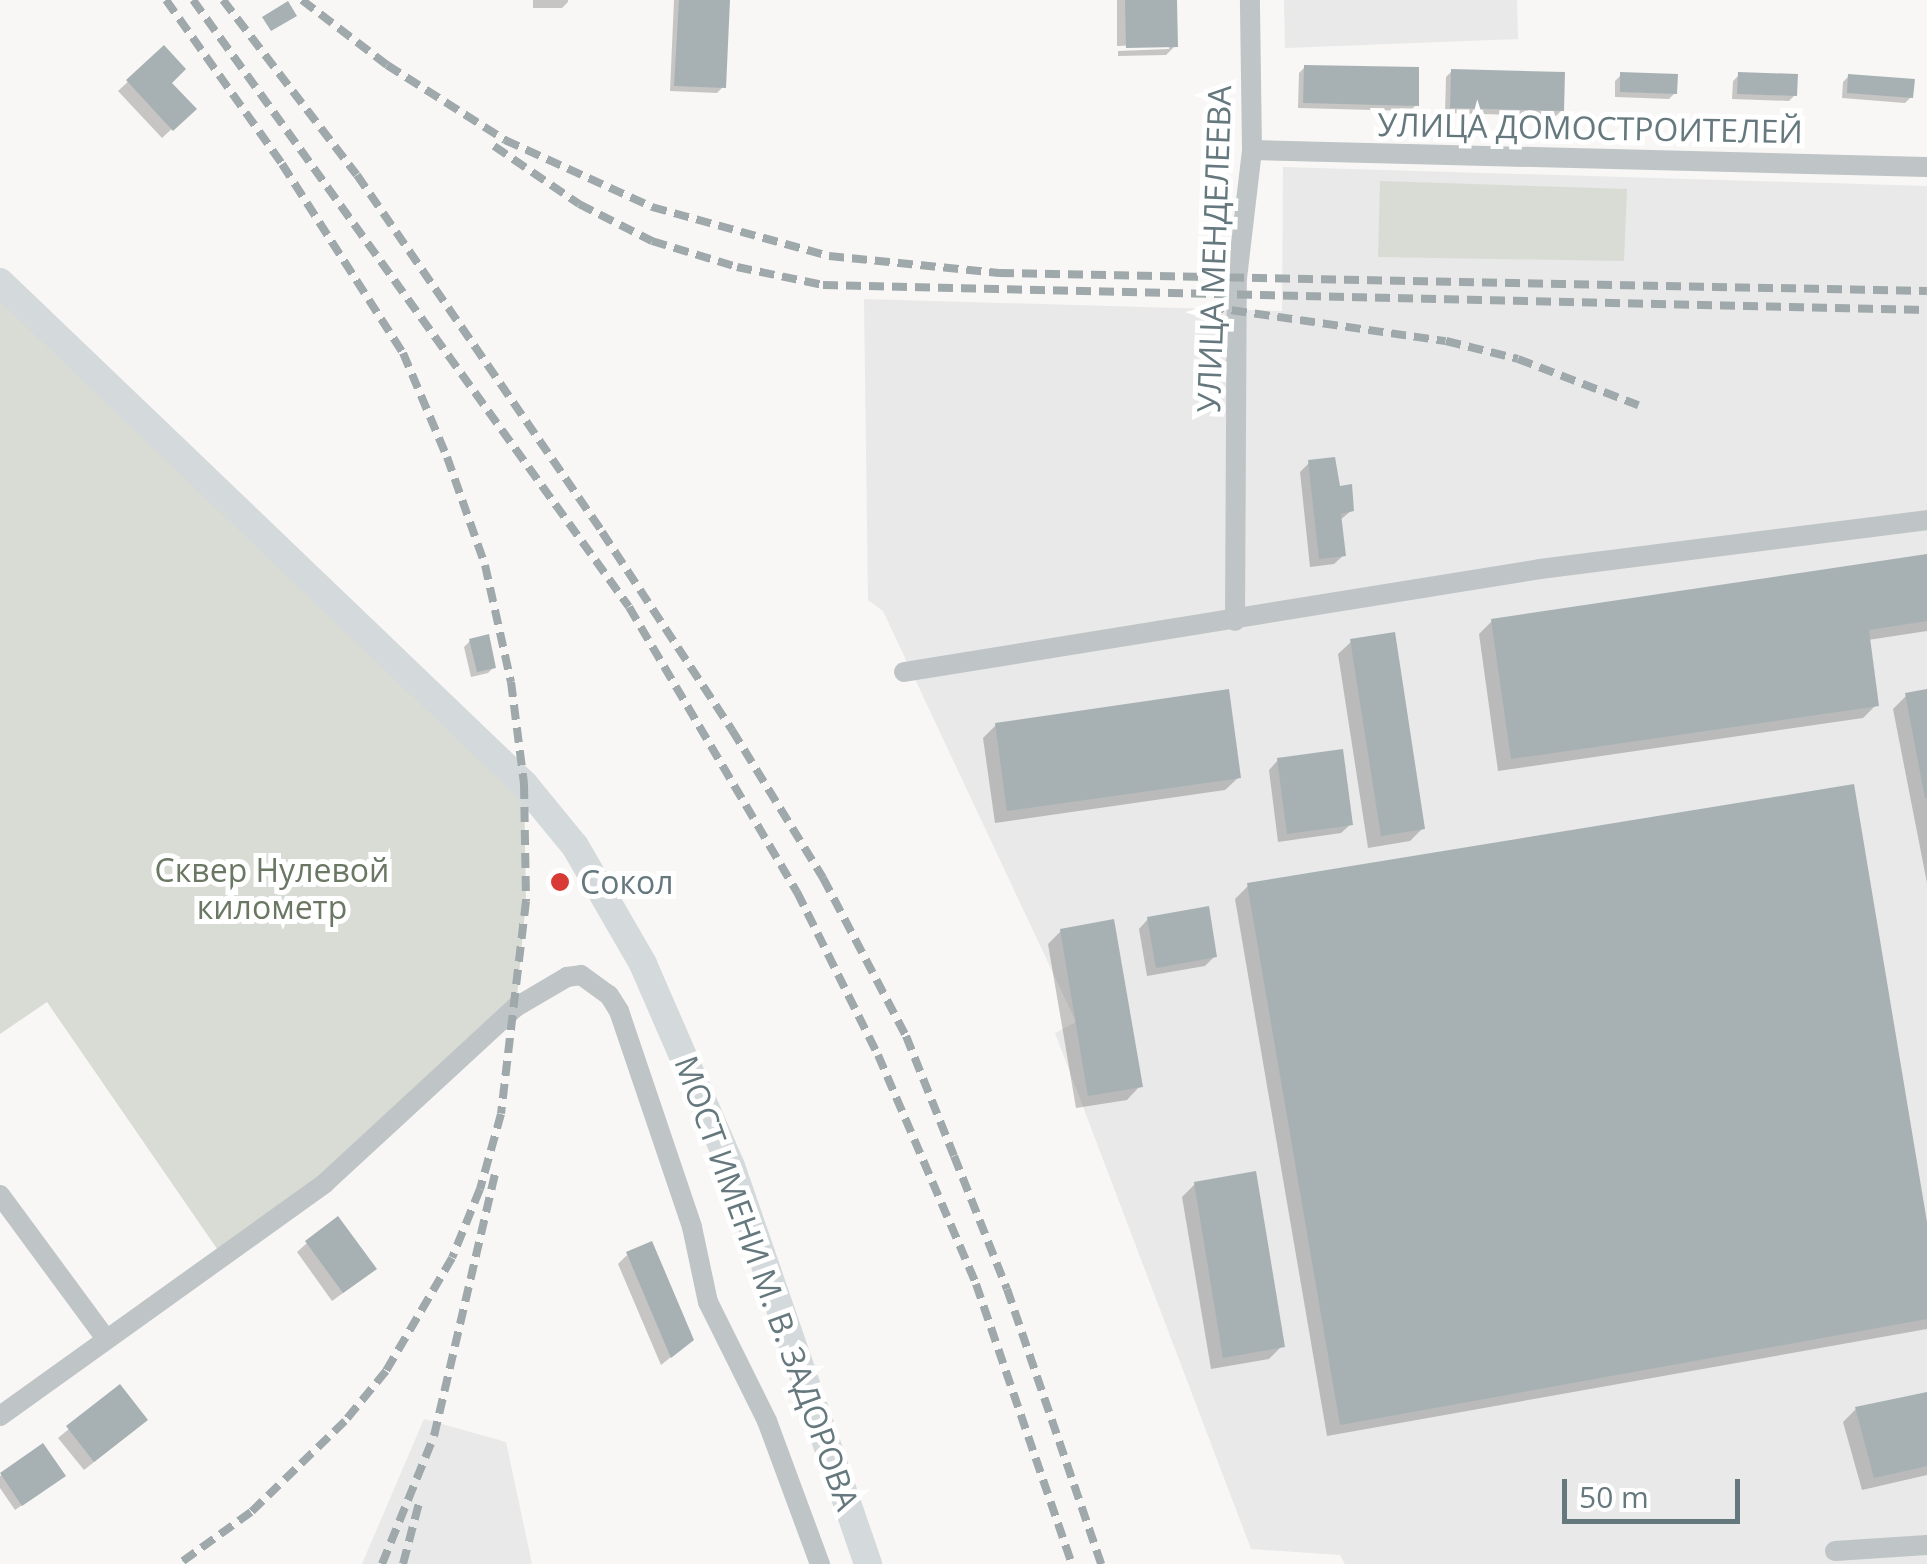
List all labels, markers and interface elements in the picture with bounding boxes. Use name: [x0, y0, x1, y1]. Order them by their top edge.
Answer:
street label: УЛИЦА МЕНДЕЛЕЕВА: [1189, 85, 1239, 413]
street label: УЛИЦА ДОМОСТРОИТЕЛЕЙ: [1377, 105, 1803, 151]
park label: Сквер Нулевой километр: [155, 852, 389, 927]
place label: Сокол: [580, 863, 674, 901]
marker: Сокол: [549, 871, 571, 893]
street label: МОСТ ИМЕНИ М. В. ЗАДОРОВА: [667, 1051, 867, 1515]
scale bar: [1567, 1459, 1744, 1521]
text: 50 m: [1579, 1476, 1649, 1517]

